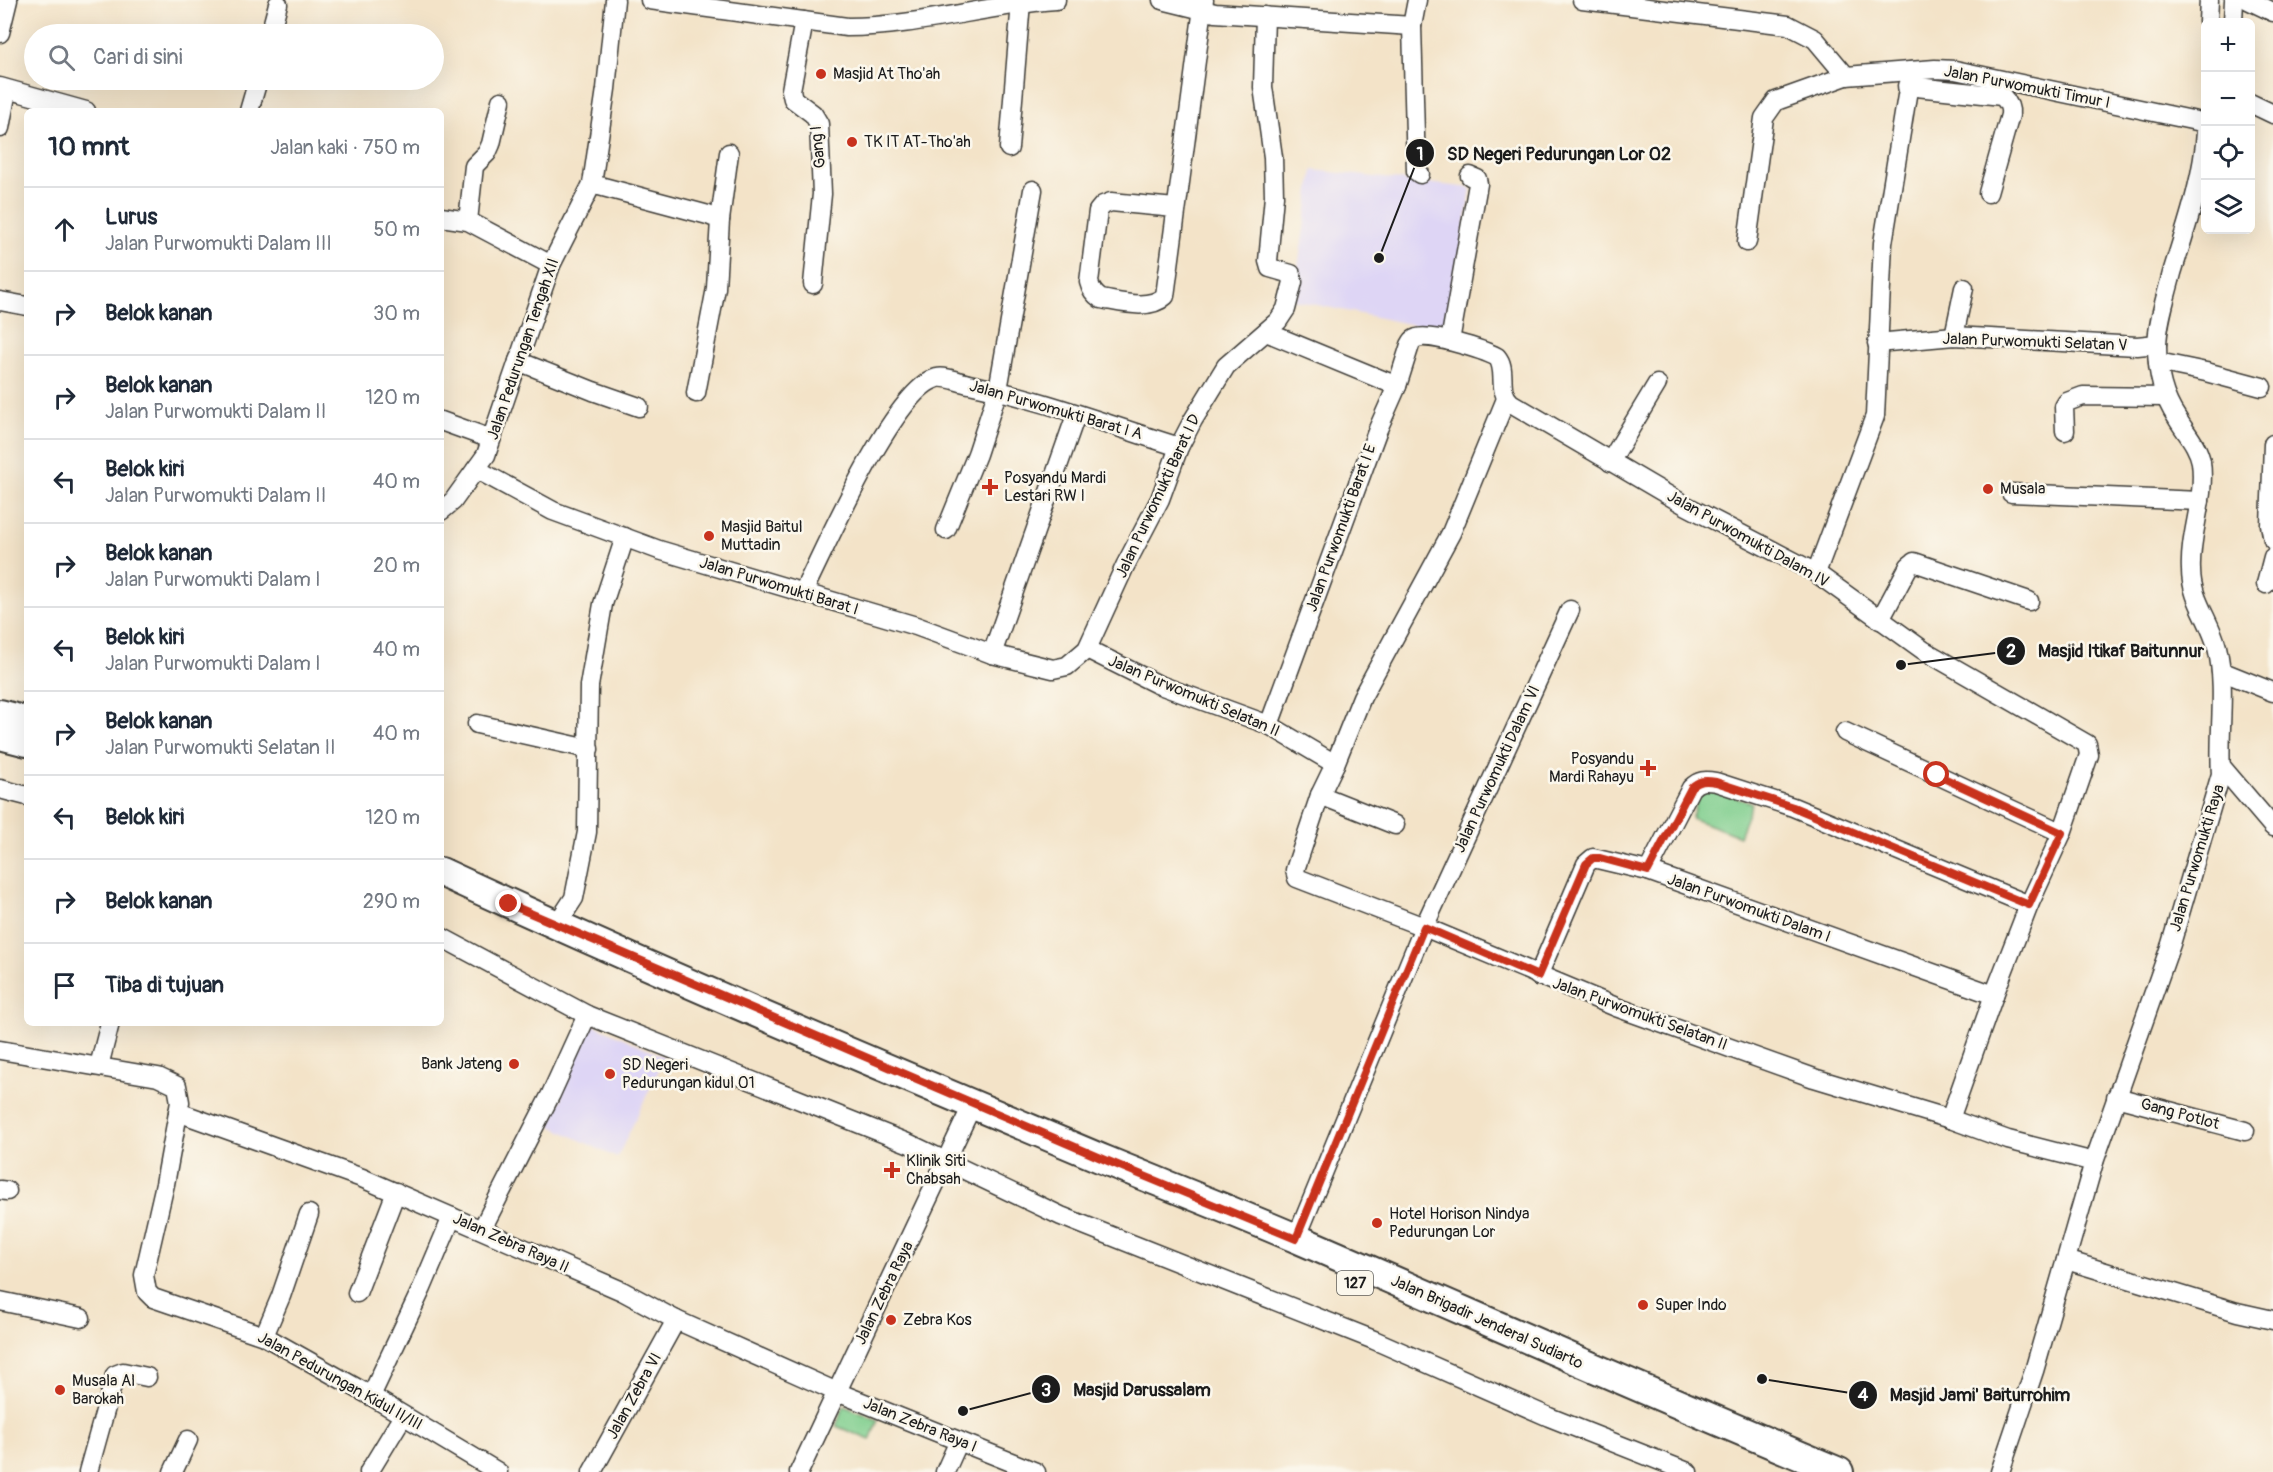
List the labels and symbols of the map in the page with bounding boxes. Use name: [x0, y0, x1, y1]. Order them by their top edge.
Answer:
street label: Jalan Purwomukti Timur I: [1942, 61, 2112, 113]
place label: Masjid At Tho'ah: [833, 64, 940, 84]
marker: Masjid At Tho'ah: [814, 67, 828, 81]
street label: Gang I: [806, 125, 830, 169]
place label: TK IT AT-Tho'ah: [864, 132, 971, 152]
marker: TK IT AT-Tho'ah: [845, 135, 859, 149]
callout: SD Negeri Pedurungan Lor 02: [1405, 135, 1683, 171]
text: 1: [1416, 143, 1424, 166]
text: SD Negeri Pedurungan Lor 02: [1447, 143, 1671, 166]
street label: Jalan Pedurungan Tengah XII: [483, 256, 563, 442]
street label: Jalan Purwomukti Selatan V: [1942, 329, 2128, 355]
street label: Jalan Purwomukti Barat I A: [967, 376, 1145, 444]
street label: Jalan Purwomukti Barat I D: [1111, 411, 1205, 581]
street label: Jalan Purwomukti Barat I E: [1301, 441, 1381, 615]
place label: Posyandu Mardi Lestari RW I: [1004, 468, 1106, 506]
marker: Posyandu Mardi Lestari RW I: [981, 478, 999, 496]
place label: Musala: [2000, 479, 2045, 499]
marker: Musala: [1981, 482, 1995, 496]
street label: Jalan Purwomukti Dalam IV: [1664, 486, 1832, 592]
place label: Masjid Baitul Muttadin: [721, 517, 803, 555]
marker: Masjid Baitul Muttadin: [702, 529, 716, 543]
street label: Jalan Purwomukti Barat I: [697, 552, 861, 620]
callout: Masjid Itikaf Baitunnur: [1996, 633, 2216, 669]
text: 2: [2006, 640, 2016, 663]
text: Masjid Itikaf Baitunnur: [2038, 640, 2205, 663]
street label: Jalan Purwomukti Selatan II: [1105, 651, 1283, 741]
street label: Jalan Purwomukti Dalam VI: [1449, 682, 1545, 856]
place label: Posyandu Mardi Rahayu: [1549, 749, 1634, 787]
marker: Posyandu Mardi Rahayu: [1639, 759, 1657, 777]
route start: [1923, 761, 1949, 787]
street label: Jalan Purwomukti Raya: [2165, 782, 2229, 934]
street label: Jalan Purwomukti Dalam I: [1665, 869, 1833, 947]
route end: [495, 890, 521, 916]
street label: Jalan Purwomukti Selatan II: [1550, 973, 1730, 1055]
place label: Bank Jateng: [421, 1054, 502, 1074]
place label: SD Negeri Pedurungan kidul 01: [622, 1055, 755, 1093]
marker: Bank Jateng: [507, 1057, 521, 1071]
marker: SD Negeri Pedurungan kidul 01: [603, 1067, 617, 1081]
street label: Gang Potlot: [2138, 1094, 2222, 1134]
place label: Klinik Siti Chabsah: [906, 1151, 966, 1189]
marker: Klinik Siti Chabsah: [883, 1161, 901, 1179]
place label: Hotel Horison Nindya Pedurungan Lor: [1389, 1204, 1529, 1242]
street label: Jalan Zebra Raya II: [450, 1208, 572, 1278]
marker: Hotel Horison Nindya Pedurungan Lor: [1370, 1216, 1384, 1230]
street label: Jalan Zebra Raya: [850, 1238, 918, 1348]
road number: 127: [1337, 1271, 1373, 1295]
street label: Jalan Brigadir Jenderal Sudiarto: [1388, 1271, 1587, 1374]
place label: Super Indo: [1655, 1295, 1727, 1315]
marker: Super Indo: [1636, 1298, 1650, 1312]
place label: Zebra Kos: [903, 1310, 972, 1330]
marker: Zebra Kos: [884, 1313, 898, 1327]
street label: Jalan Pedurungan Kidul II/III: [254, 1327, 426, 1435]
street label: Jalan Zebra VI: [602, 1349, 666, 1443]
place label: Musala Al Barokah: [72, 1371, 135, 1409]
callout: Masjid Darussalam: [1031, 1371, 1223, 1407]
callout: Masjid Jami' Baiturrohim: [1848, 1377, 2083, 1413]
text: 3: [1041, 1379, 1051, 1402]
text: Masjid Darussalam: [1073, 1379, 1211, 1402]
marker: Musala Al Barokah: [53, 1383, 67, 1397]
text: 4: [1858, 1384, 1869, 1407]
text: Masjid Jami' Baiturrohim: [1890, 1384, 2070, 1407]
street label: Jalan Zebra Raya I: [860, 1393, 980, 1457]

